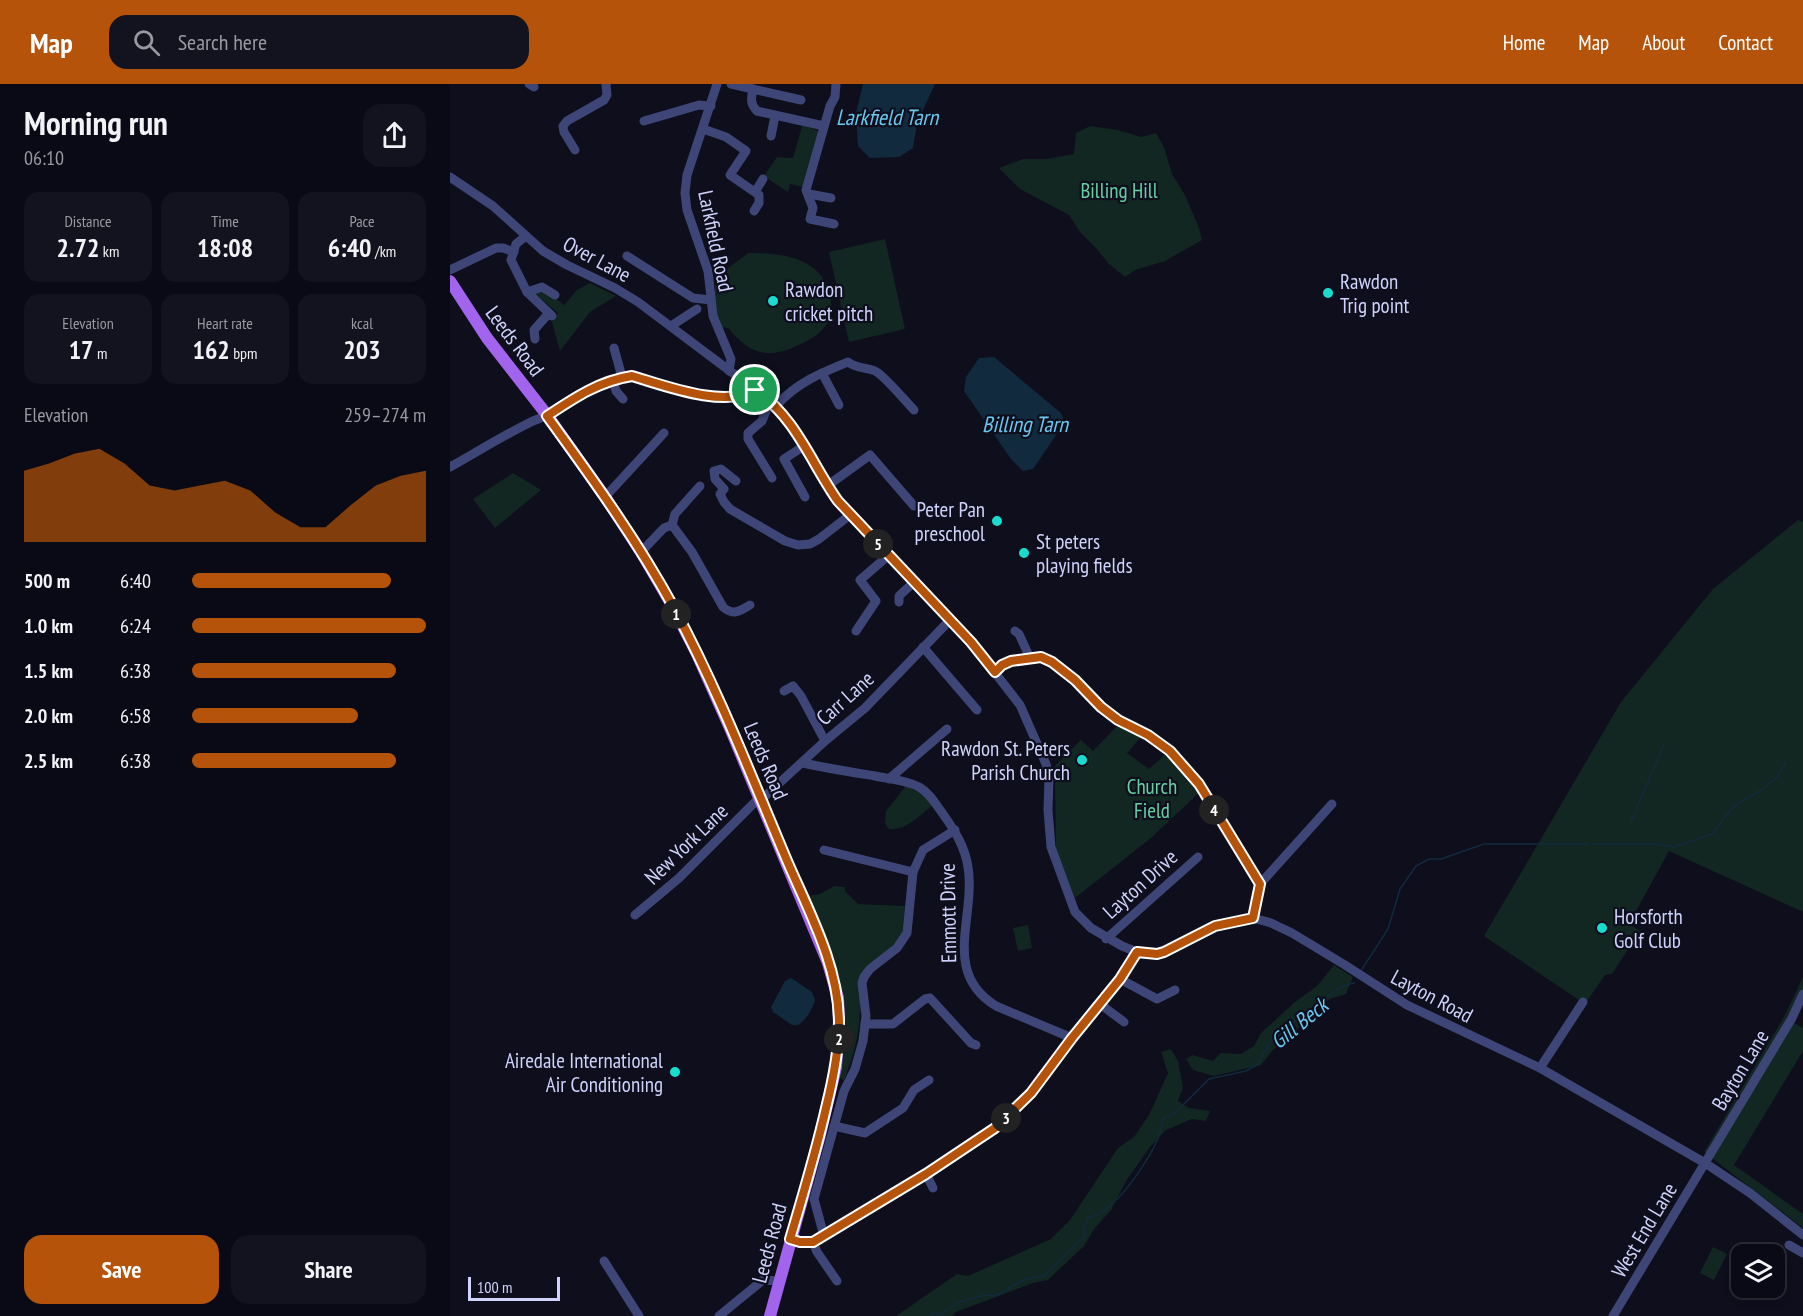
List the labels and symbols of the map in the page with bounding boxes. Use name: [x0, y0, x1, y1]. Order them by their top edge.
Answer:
water label: Larkfield Tarn: [836, 103, 939, 131]
park label: Billing Hill: [1080, 177, 1158, 204]
street label: Larkfield Road: [692, 188, 740, 294]
street label: Over Lane: [558, 230, 636, 288]
place label: Rawdon Trig point: [1340, 268, 1409, 319]
place label: Rawdon cricket pitch: [785, 276, 873, 327]
marker: Rawdon Trig point: [1321, 286, 1335, 300]
marker: Rawdon cricket pitch: [766, 294, 780, 308]
street label: Leeds Road: [480, 300, 550, 382]
pin: [729, 364, 780, 415]
water label: Billing Tarn: [982, 410, 1069, 438]
place label: Peter Pan preschool: [915, 496, 985, 547]
marker: Peter Pan preschool: [990, 514, 1004, 528]
place label: St peters playing fields: [1036, 528, 1133, 579]
pin: 5: [863, 529, 893, 559]
marker: St peters playing fields: [1017, 546, 1031, 560]
pin: 1: [661, 599, 691, 629]
street label: Carr Lane: [811, 665, 879, 731]
street label: Leeds Road: [738, 718, 794, 804]
place label: Rawdon St. Peters Parish Church: [941, 735, 1070, 786]
marker: Rawdon St. Peters Parish Church: [1075, 753, 1089, 767]
park label: Church Field: [1127, 773, 1177, 824]
pin: 4: [1199, 795, 1229, 825]
street label: New York Lane: [639, 798, 733, 890]
street label: Layton Drive: [1097, 843, 1183, 925]
street label: Emmott Drive: [934, 863, 962, 963]
place label: Horsforth Golf Club: [1614, 903, 1683, 954]
marker: Horsforth Golf Club: [1595, 921, 1609, 935]
street label: Layton Road: [1386, 963, 1478, 1029]
water label: Gill Beck: [1264, 990, 1335, 1055]
pin: 2: [824, 1024, 854, 1054]
street label: Bayton Lane: [1705, 1025, 1775, 1115]
place label: Airedale International Air Conditioning: [505, 1047, 663, 1098]
marker: Airedale International Air Conditioning: [668, 1065, 682, 1079]
pin: 3: [991, 1103, 1021, 1133]
street label: West End Lane: [1605, 1178, 1683, 1282]
street label: Leeds Road: [745, 1200, 793, 1286]
scale bar: [468, 1274, 560, 1302]

